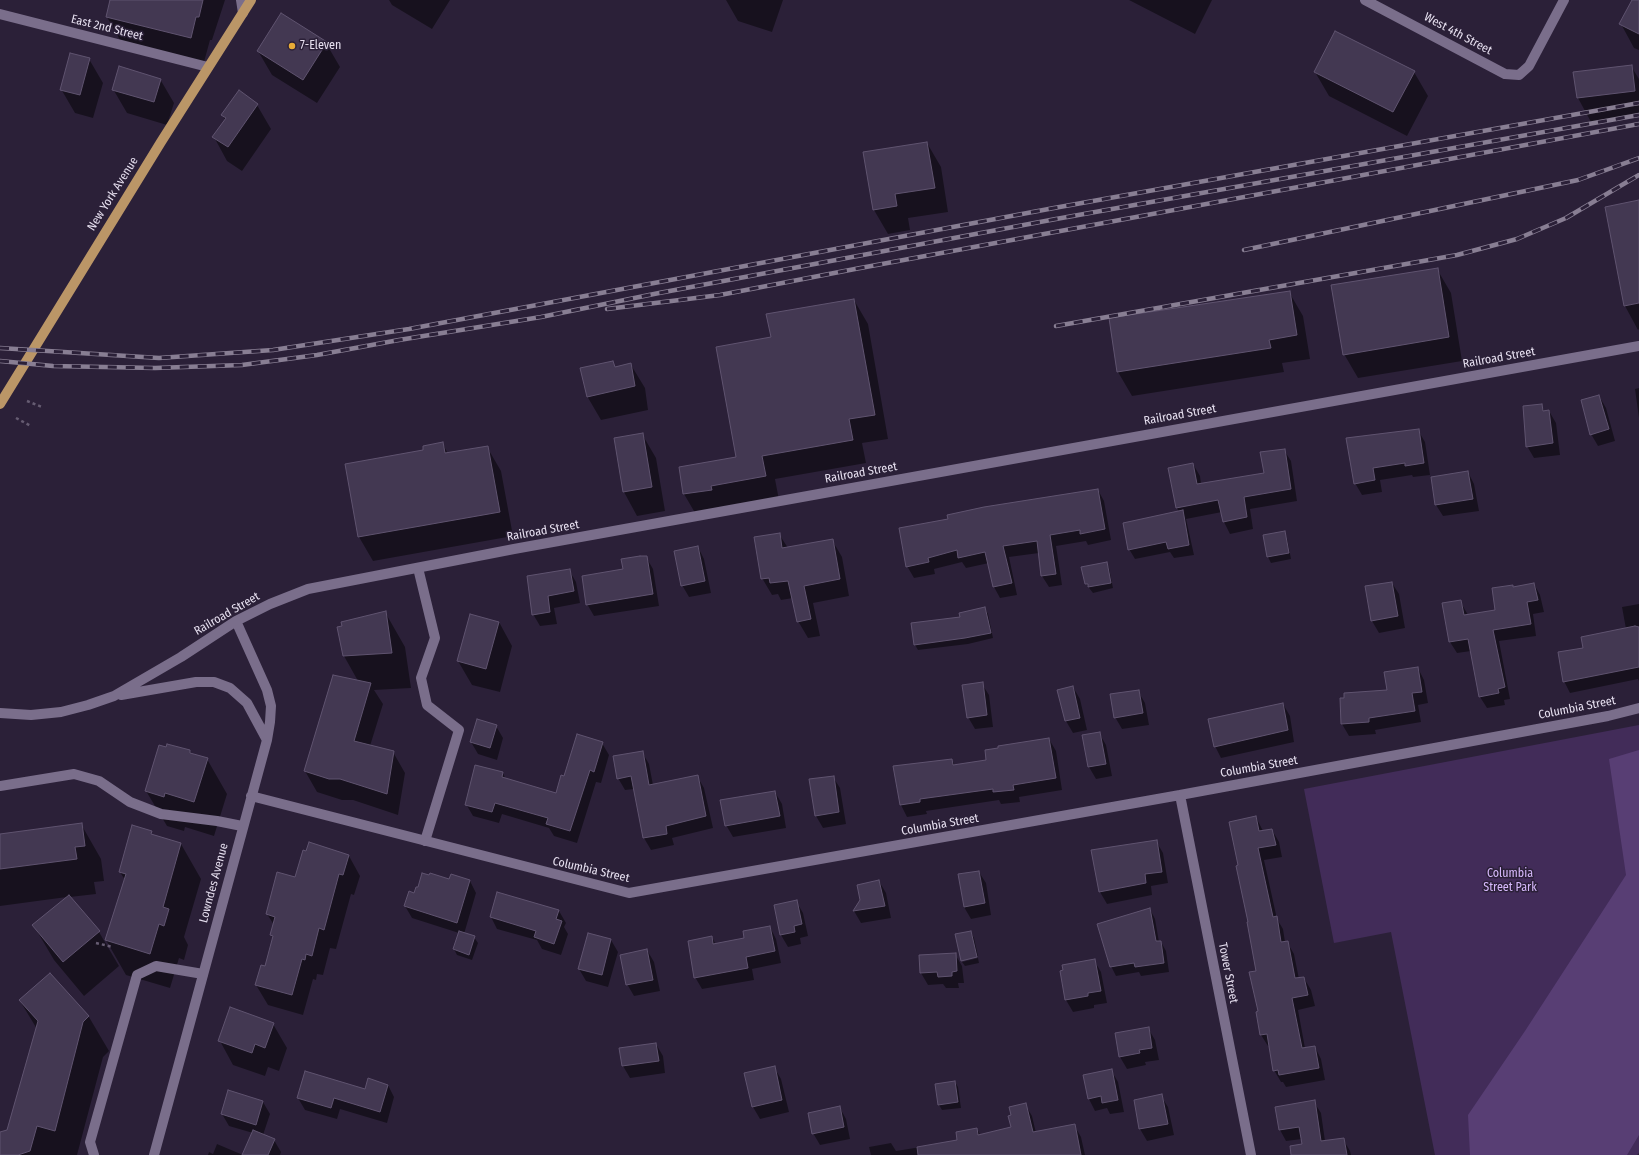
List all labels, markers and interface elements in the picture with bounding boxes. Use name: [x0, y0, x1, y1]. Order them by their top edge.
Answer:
street label: West 4th Street: [1421, 10, 1495, 58]
street label: East 2nd Street: [70, 12, 144, 44]
place label: 7-Eleven: [300, 39, 341, 53]
marker: 7-Eleven: [287, 41, 297, 51]
street label: New York Avenue: [85, 155, 141, 233]
street label: Railroad Street: [1462, 345, 1536, 371]
street label: Railroad Street: [1143, 402, 1217, 428]
street label: Railroad Street: [824, 460, 898, 486]
street label: Railroad Street: [506, 518, 580, 544]
street label: Railroad Street: [192, 589, 262, 639]
street label: Columbia Street: [1537, 693, 1617, 723]
street label: Columbia Street: [1219, 753, 1299, 781]
street label: Columbia Street: [900, 811, 980, 839]
street label: Lowndes Avenue: [196, 842, 232, 924]
street label: Columbia Street: [551, 854, 631, 886]
park label: Columbia Street Park: [1483, 867, 1537, 895]
street label: Tower Street: [1215, 941, 1241, 1005]

